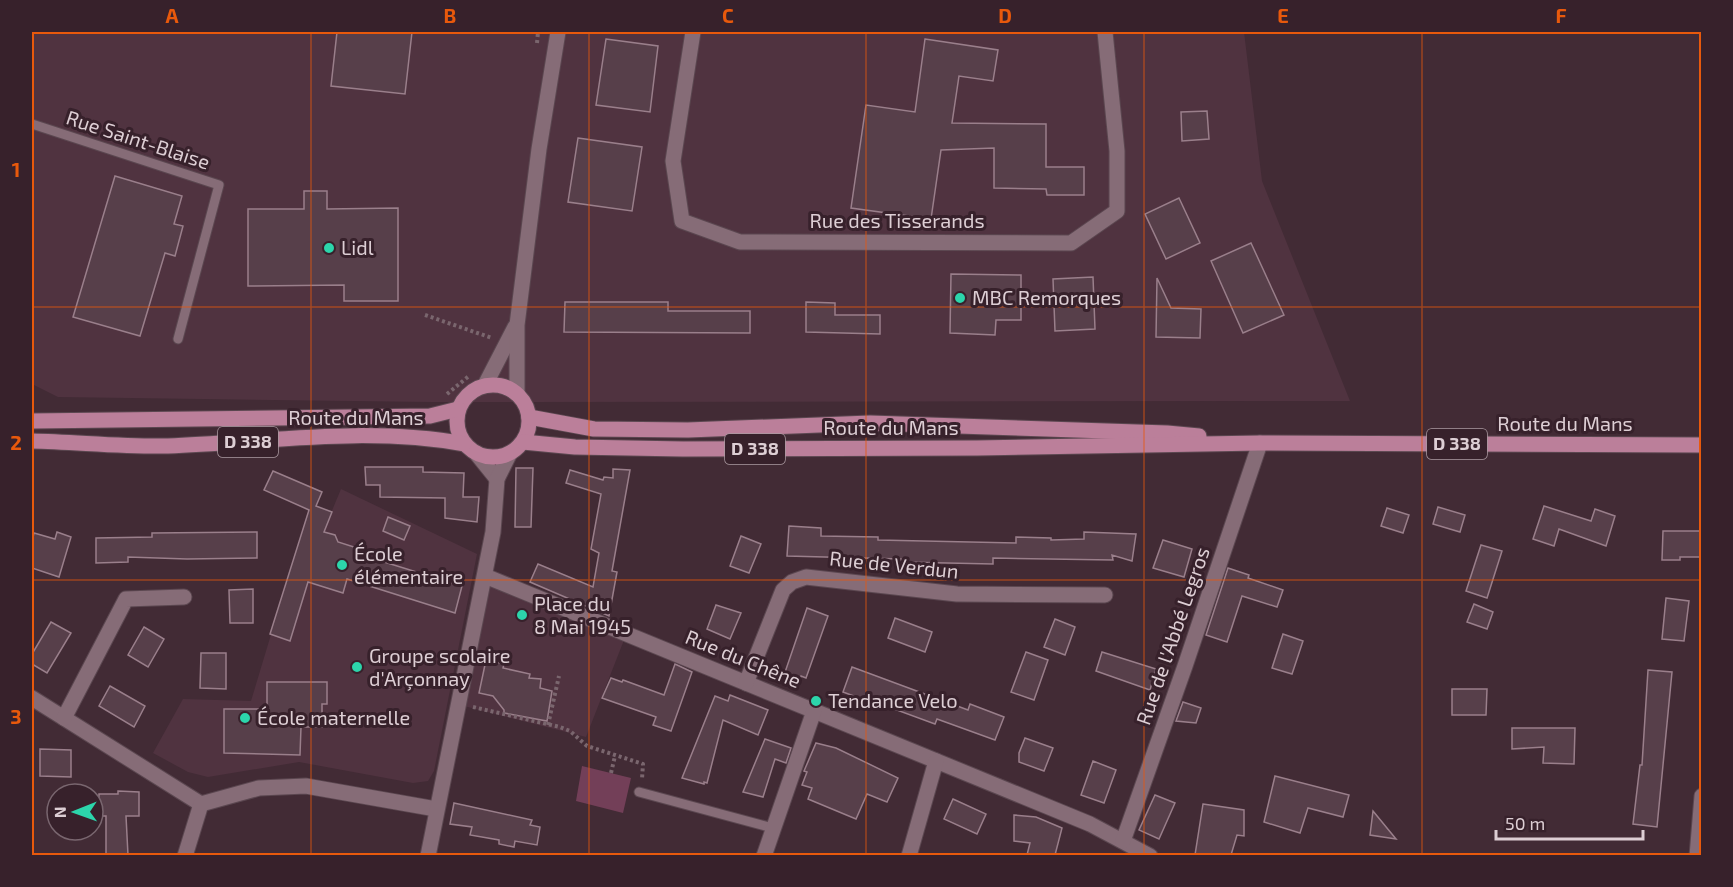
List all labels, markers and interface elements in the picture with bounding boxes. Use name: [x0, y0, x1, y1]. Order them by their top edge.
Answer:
text: A: [165, 3, 179, 27]
text: B: [444, 3, 456, 27]
text: C: [722, 3, 734, 27]
text: D: [998, 3, 1012, 27]
text: E: [1277, 3, 1289, 27]
text: F: [1555, 3, 1567, 27]
street label: Rue Saint-Blaise: [64, 105, 213, 174]
text: 1: [12, 157, 20, 181]
street label: Rue des Tisserands: [809, 208, 985, 232]
place label: Lidl: [341, 235, 374, 259]
marker: Lidl: [322, 241, 336, 255]
place label: MBC Remorques: [972, 285, 1121, 309]
marker: MBC Remorques: [953, 291, 967, 305]
street label: Route du Mans: [288, 405, 424, 429]
street label: Route du Mans: [1497, 411, 1633, 435]
street label: Route du Mans: [823, 415, 959, 439]
road number: D 338: [218, 427, 278, 457]
road number: D 338: [1427, 429, 1487, 459]
text: 2: [10, 430, 22, 454]
road number: D 338: [725, 434, 785, 464]
place label: École élémentaire: [354, 541, 463, 588]
street label: Rue de l'Abbé Legros: [1130, 544, 1214, 728]
street label: Rue de Verdun: [828, 545, 960, 583]
marker: École élémentaire: [335, 558, 349, 572]
place label: Place du 8 Mai 1945: [534, 591, 631, 638]
marker: Place du 8 Mai 1945: [515, 608, 529, 622]
street label: Rue du Chêne: [682, 624, 805, 692]
place label: Groupe scolaire d'Arçonnay: [369, 643, 510, 691]
marker: Groupe scolaire d'Arçonnay: [350, 660, 364, 674]
place label: Tendance Velo: [828, 688, 958, 712]
marker: Tendance Velo: [809, 694, 823, 708]
text: 3: [10, 704, 22, 728]
place label: École maternelle: [257, 705, 410, 729]
marker: École maternelle: [238, 711, 252, 725]
north arrow: [45, 782, 105, 842]
scale bar: [1496, 803, 1643, 841]
text: N: [50, 806, 69, 818]
text: 50 m: [1505, 812, 1545, 834]

